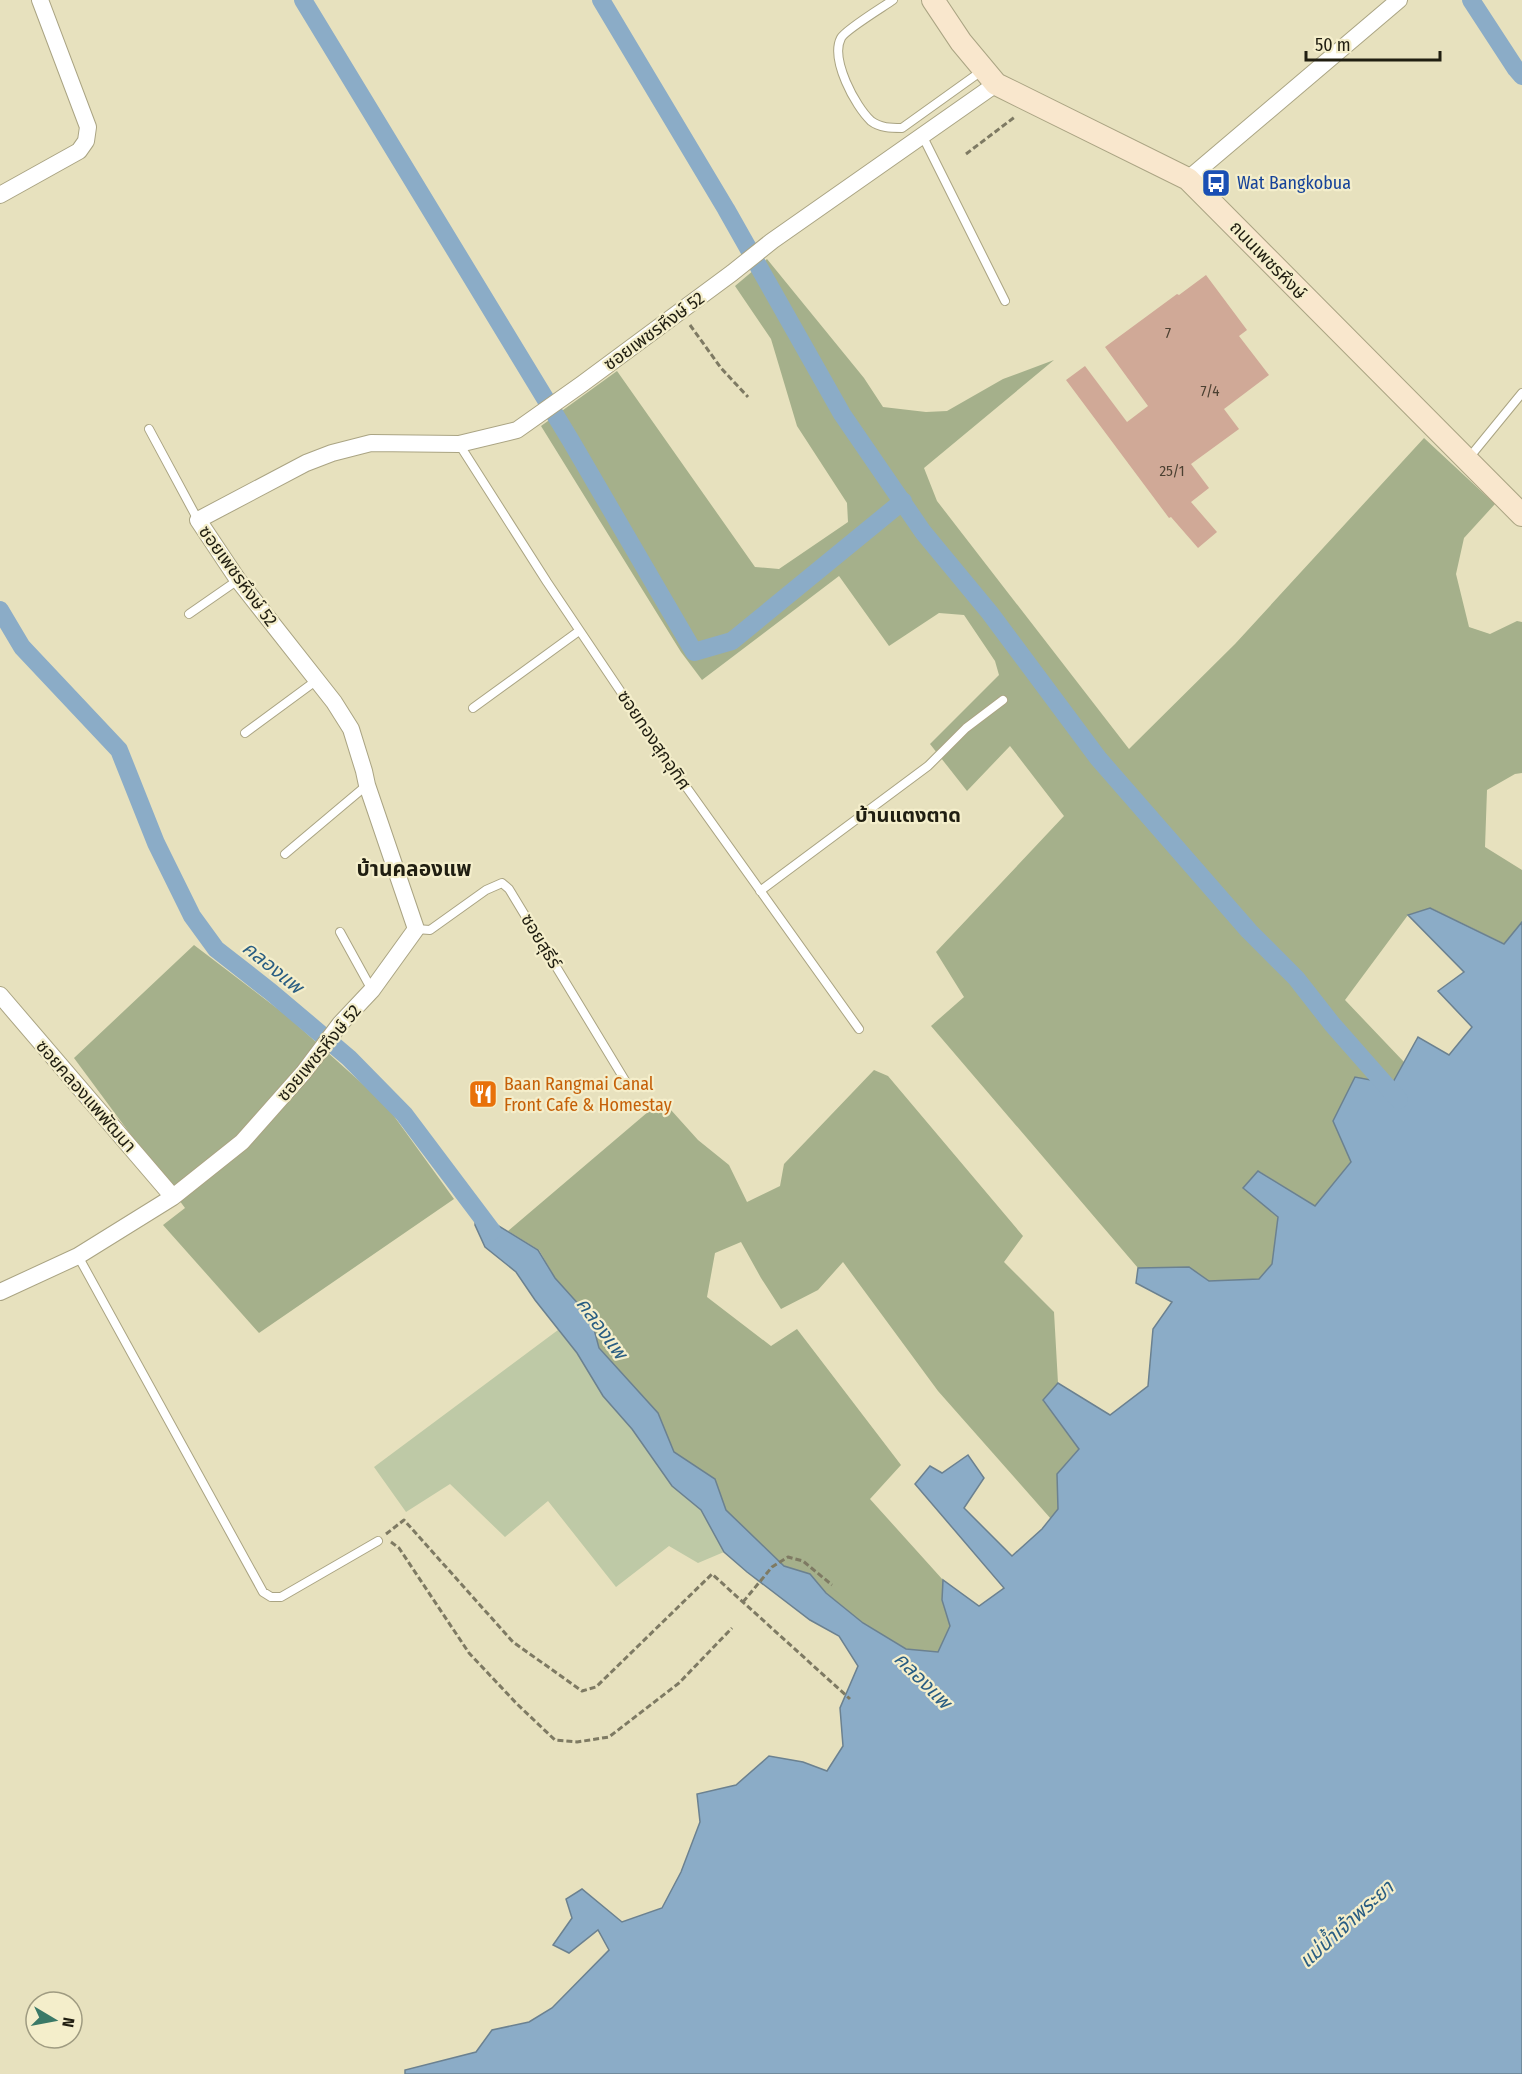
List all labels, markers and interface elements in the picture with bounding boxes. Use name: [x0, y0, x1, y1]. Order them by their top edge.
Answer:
scale bar: [1306, 24, 1440, 62]
text: 50 m: [1315, 34, 1351, 56]
bus stop icon: Wat Bangkobua: [1200, 167, 1232, 199]
place label: Wat Bangkobua: [1237, 172, 1351, 194]
street label: ถนนเพชรหึงษ์: [1225, 216, 1311, 304]
street label: ซอยเพชรหึงษ์ 52: [599, 287, 709, 375]
house number: 7: [1165, 324, 1171, 342]
house number: 7/4: [1200, 382, 1220, 400]
house number: 25/1: [1159, 462, 1185, 480]
street label: ซอยเพชรหึงษ์ 52: [194, 521, 282, 631]
street label: ซอยทองสุกอุทิศ: [613, 686, 695, 794]
district label: บ้านแตงตาด: [855, 803, 961, 827]
district label: บ้านคลองแพ: [356, 856, 472, 882]
street label: ซอยสุธีร์: [516, 910, 566, 973]
water label: คลองแพ: [238, 935, 310, 1000]
street label: ซอยเพชรหึงษ์ 52: [272, 1000, 366, 1106]
street label: ซอยคลองแพพัฒนา: [31, 1035, 141, 1157]
place label: Baan Rangmai Canal Front Cafe & Homestay: [504, 1073, 672, 1116]
restaurant icon: Baan Rangmai Canal Front Cafe & Homestay: [467, 1078, 499, 1110]
water label: คลองแพ: [571, 1292, 634, 1365]
water label: คลองแพ: [889, 1646, 958, 1715]
water label: แม่น้ำเจ้าพระยา: [1293, 1873, 1399, 1973]
north arrow: [24, 1990, 84, 2050]
text: N: [58, 2016, 78, 2029]

